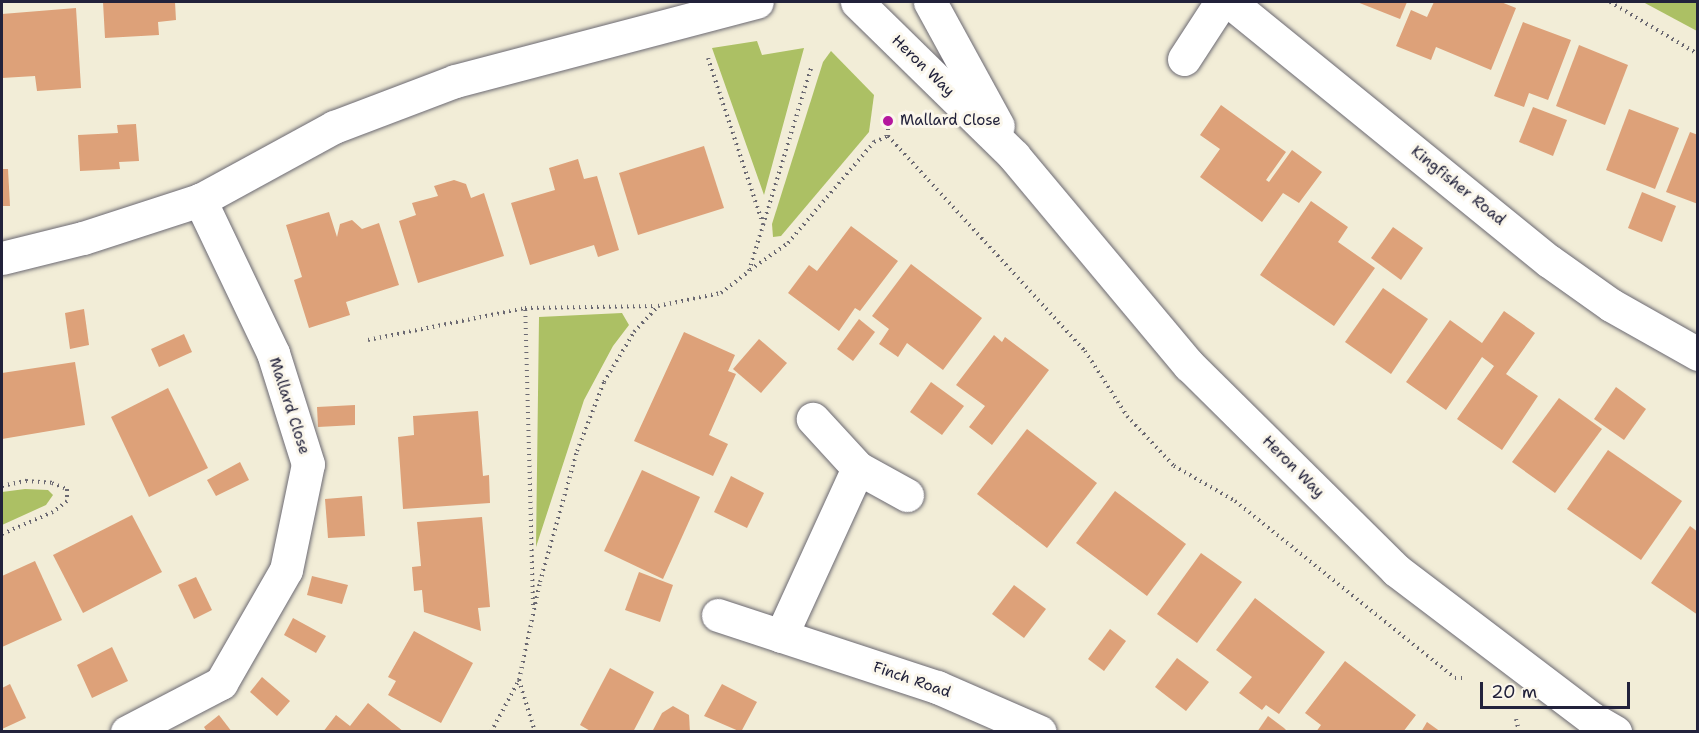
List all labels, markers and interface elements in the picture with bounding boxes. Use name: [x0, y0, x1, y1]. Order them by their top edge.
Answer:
street label: Heron Way: [888, 32, 958, 100]
place label: Mallard Close: [900, 112, 1001, 130]
marker: Mallard Close: [881, 114, 895, 128]
street label: Kingfisher Road: [1407, 143, 1509, 229]
street label: Mallard Close: [265, 355, 313, 457]
street label: Heron Way: [1258, 432, 1328, 502]
street label: Finch Road: [871, 658, 953, 702]
scale bar: [1483, 670, 1633, 708]
text: 20 m: [1491, 680, 1537, 704]

